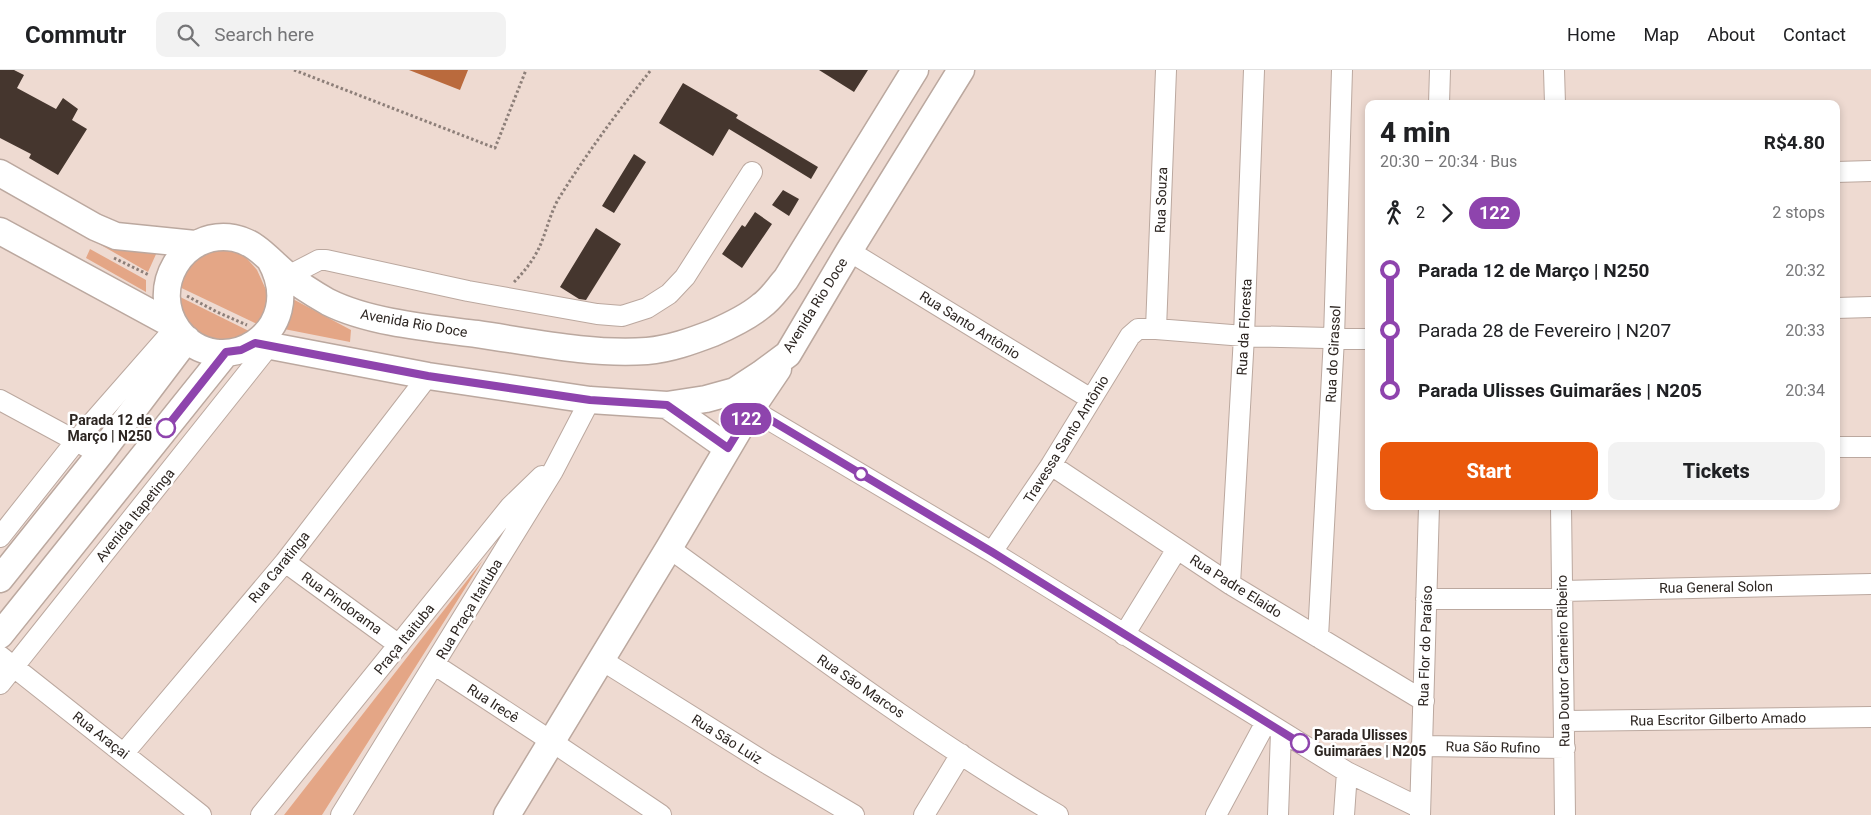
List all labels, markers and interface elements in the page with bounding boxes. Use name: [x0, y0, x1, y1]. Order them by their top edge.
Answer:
search box: [156, 12, 506, 57]
text: Commutr: [25, 21, 126, 49]
icon: search: [174, 21, 202, 49]
text: Search here: [214, 23, 314, 46]
text: Home: [1567, 24, 1616, 45]
text: Map: [1644, 24, 1679, 45]
text: About: [1707, 24, 1755, 45]
text: Contact: [1783, 24, 1846, 45]
text: 4 min: [1380, 116, 1451, 149]
text: R$4.80: [1764, 131, 1825, 154]
text: 20:30 – 20:34 · Bus: [1380, 152, 1517, 171]
street label: Rua Souza: [1152, 167, 1170, 233]
icon: walk: [1380, 199, 1408, 227]
icon: forward: [1433, 199, 1461, 227]
text: 122: [1479, 202, 1510, 223]
text: 2: [1416, 203, 1425, 222]
text: 2 stops: [1772, 203, 1825, 222]
street label: Avenida Rio Doce: [779, 255, 851, 355]
text: Parada 12 de Março | N250: [1418, 259, 1649, 282]
text: 20:32: [1785, 261, 1825, 280]
street label: Rua da Floresta: [1233, 278, 1255, 376]
street label: Rua Santo Antônio: [917, 288, 1023, 362]
street label: Rua do Girassol: [1322, 305, 1344, 403]
street label: Avenida Rio Doce: [359, 306, 469, 340]
text: Parada 28 de Fevereiro | N207: [1418, 319, 1671, 342]
text: 20:33: [1785, 321, 1825, 340]
street label: Travessa Santo Antônio: [1020, 372, 1112, 506]
text: Parada Ulisses Guimarães | N205: [1418, 379, 1702, 402]
text: 20:34: [1785, 381, 1825, 400]
line badge: 122: [717, 403, 775, 435]
text: 122: [731, 408, 761, 429]
place label: Parada 12 de Março | N250: [68, 412, 152, 444]
marker: Parada 12 de Março | N250: [156, 418, 176, 438]
button: Start: [1380, 442, 1598, 500]
button: Tickets: [1608, 442, 1825, 500]
street label: Avenida Itapetinga: [92, 465, 178, 565]
unlabelled marker: [854, 467, 868, 481]
street label: Rua Caratinga: [245, 528, 313, 606]
street label: Rua Padre Elaido: [1187, 551, 1285, 621]
street label: Rua Praça Itaituba: [433, 556, 505, 662]
street label: Rua Pindorama: [299, 569, 385, 637]
street label: Rua Doutor Carneiro Ribeiro: [1553, 575, 1573, 747]
street label: Rua General Solon: [1659, 578, 1773, 596]
street label: Rua Flor do Paraíso: [1415, 585, 1435, 707]
street label: Praça Itaituba: [371, 600, 437, 678]
street label: Rua São Marcos: [814, 651, 908, 721]
street label: Rua Irecê: [464, 680, 522, 726]
street label: Rua Araçai: [70, 708, 132, 762]
street label: Rua Escritor Gilberto Amado: [1630, 709, 1806, 729]
street label: Rua São Luiz: [689, 711, 765, 767]
place label: Parada Ulisses Guimarães | N205: [1314, 727, 1426, 759]
marker: Parada Ulisses Guimarães | N205: [1290, 733, 1310, 753]
street label: Rua São Rufino: [1446, 738, 1540, 756]

